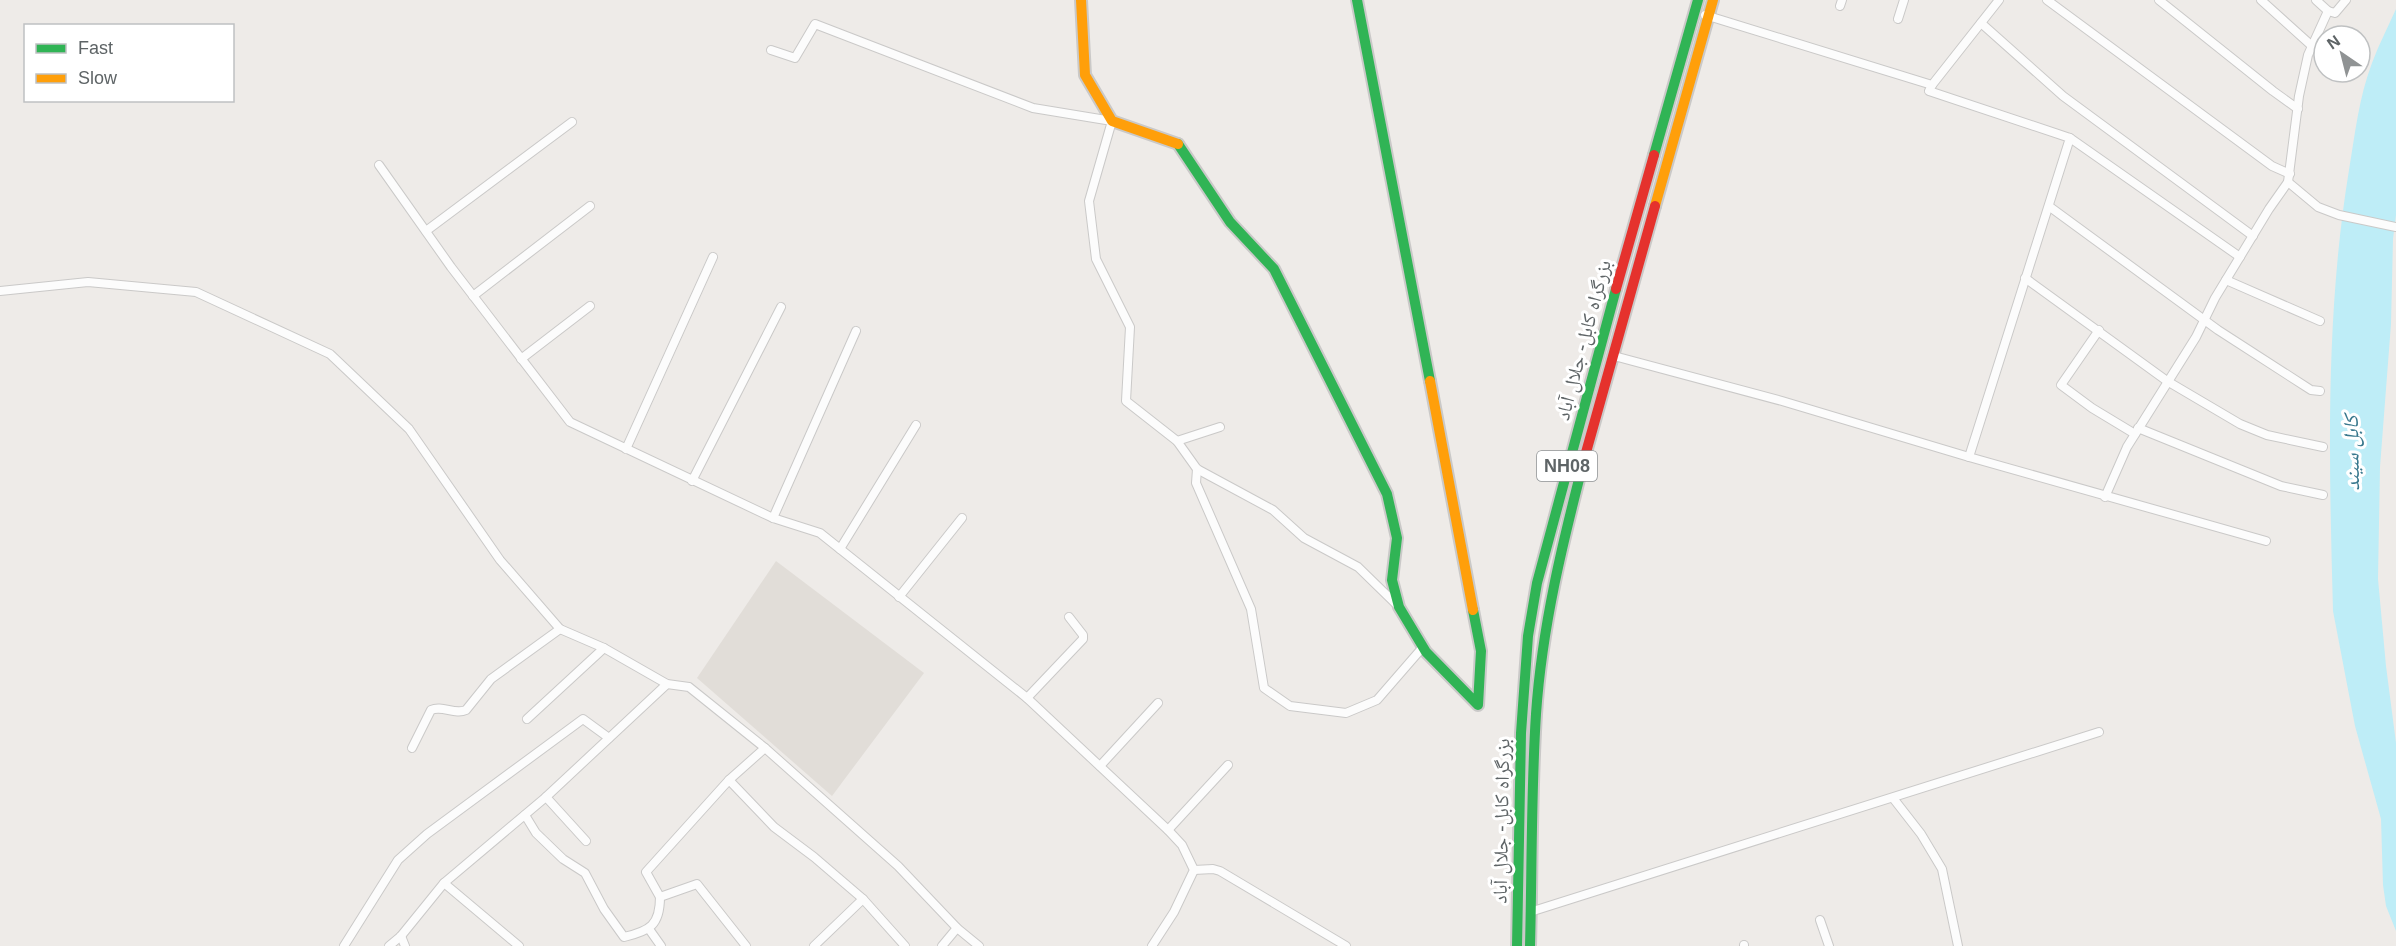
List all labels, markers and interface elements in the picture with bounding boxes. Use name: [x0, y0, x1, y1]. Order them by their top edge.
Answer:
legend: [24, 24, 234, 102]
north arrow: [2312, 24, 2372, 84]
text: N: [2324, 32, 2343, 52]
text: Fast: [78, 38, 113, 58]
text: Slow: [78, 68, 118, 88]
street label: بزرگراه کابل- جلال آباد: [1551, 257, 1616, 423]
water label: کابل سيند: [2339, 412, 2365, 491]
road number: NH08: [1537, 451, 1597, 481]
street label: بزرگراه کابل- جلال آباد: [1489, 738, 1514, 904]

